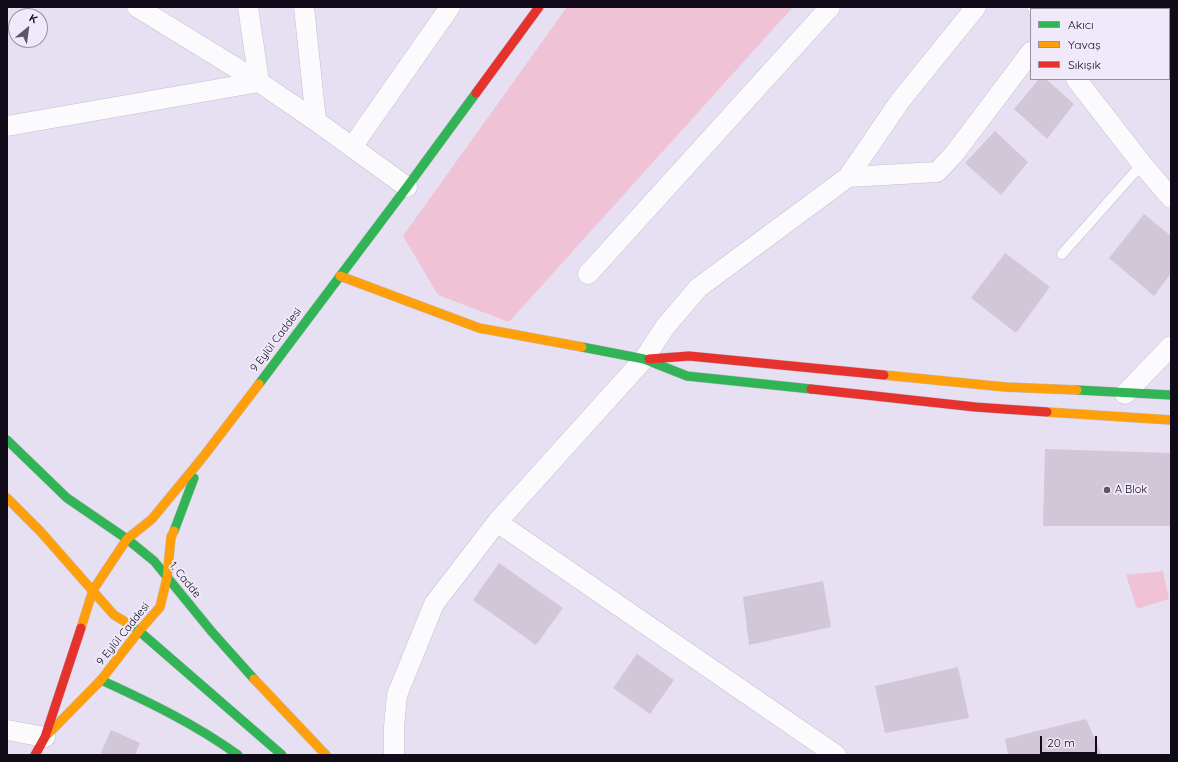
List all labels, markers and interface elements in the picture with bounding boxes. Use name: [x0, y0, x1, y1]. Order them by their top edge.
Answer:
north arrow: [8, 8, 48, 48]
legend: [1030, 8, 1170, 80]
text: K: [27, 11, 40, 26]
text: Akıcı: [1068, 17, 1094, 32]
text: Yavaş: [1068, 37, 1101, 52]
text: Sıkışık: [1068, 57, 1101, 72]
street label: 9 Eylül Caddesi: [248, 305, 304, 375]
place label: A Blok: [1115, 483, 1147, 497]
marker: A Blok: [1102, 485, 1112, 495]
street label: 1. Cadde: [167, 559, 203, 601]
street label: 9 Eylül Caddesi: [94, 600, 152, 668]
scale bar: [1042, 728, 1099, 754]
text: 20 m: [1047, 735, 1075, 750]

